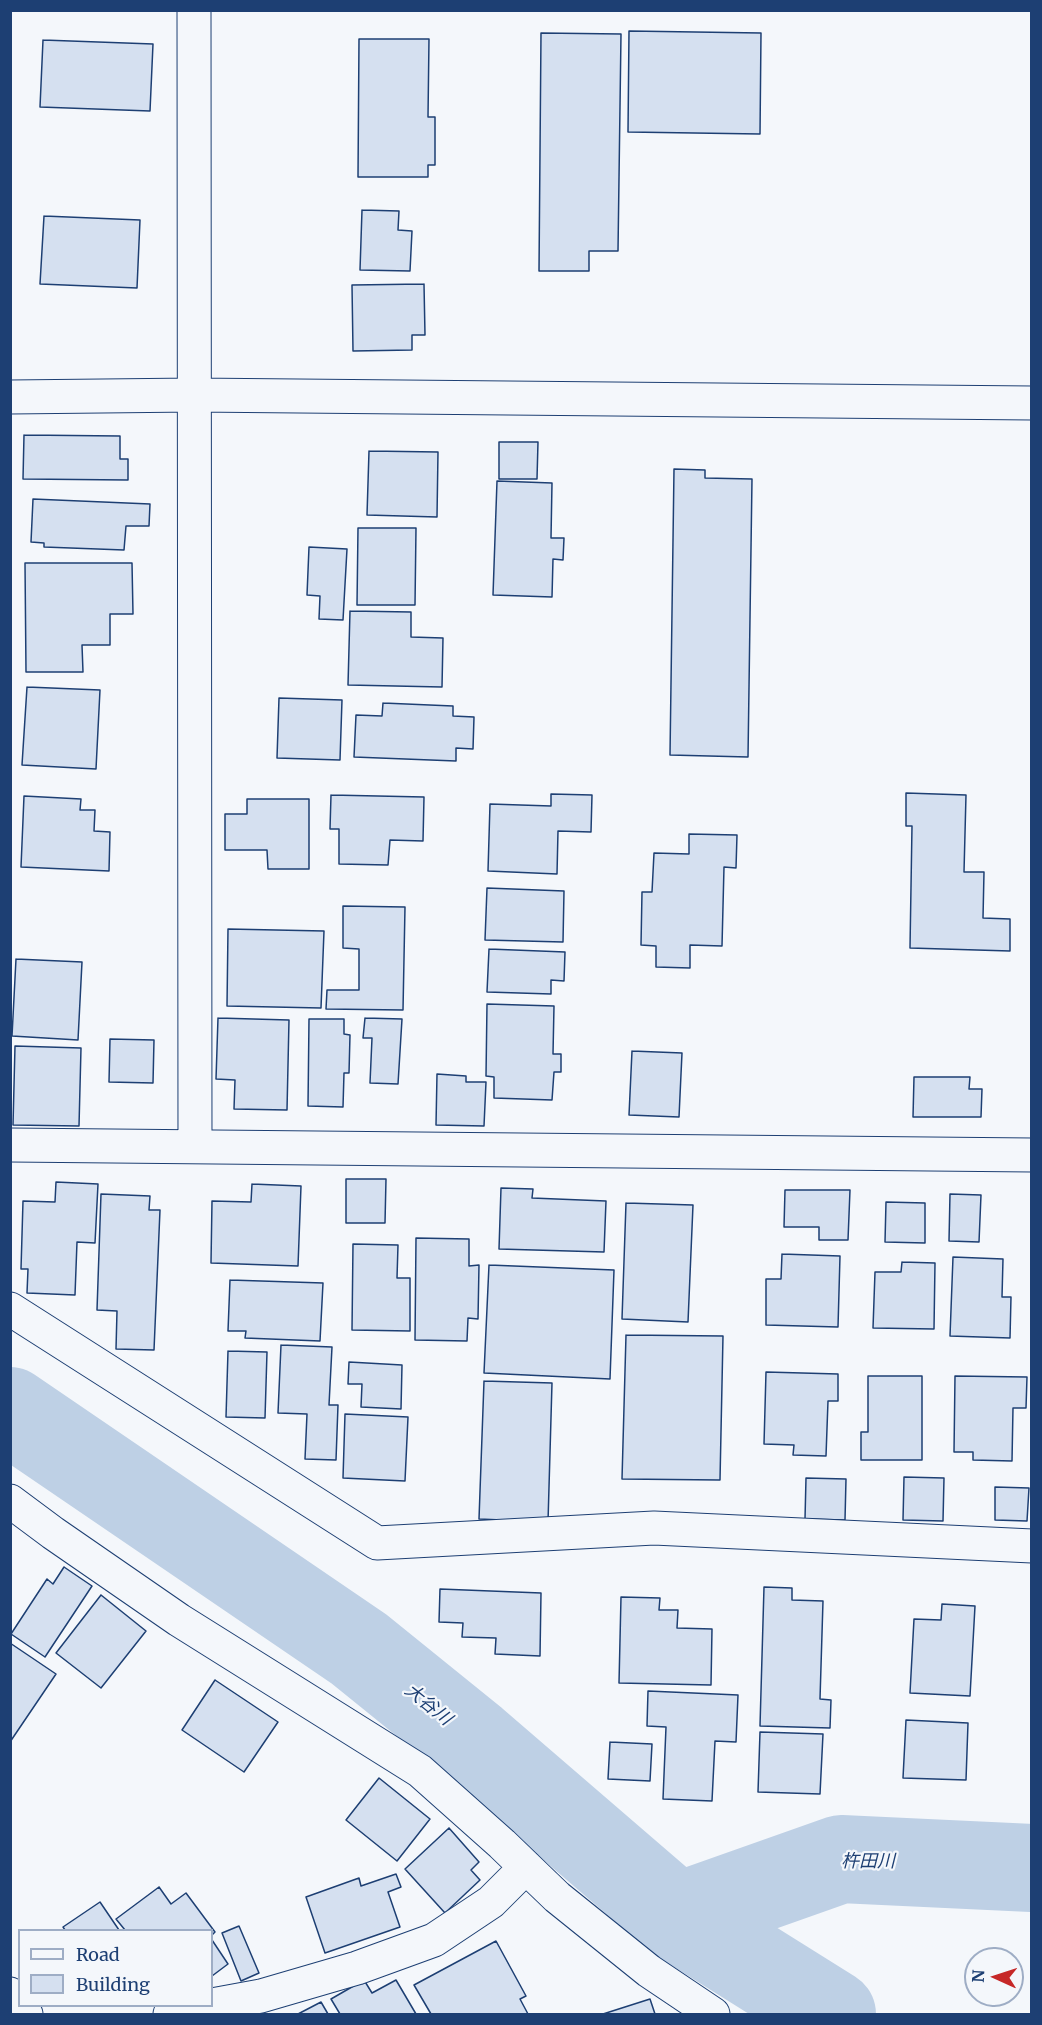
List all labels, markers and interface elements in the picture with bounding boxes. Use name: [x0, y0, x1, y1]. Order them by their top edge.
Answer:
water label: 大谷川: [400, 1680, 456, 1730]
water label: 杵田川: [841, 1851, 895, 1873]
legend: [18, 1929, 213, 2007]
text: Road: [76, 1943, 120, 1966]
north arrow: [964, 1947, 1024, 2007]
text: N: [968, 1969, 988, 1983]
text: Building: [76, 1973, 150, 1996]

